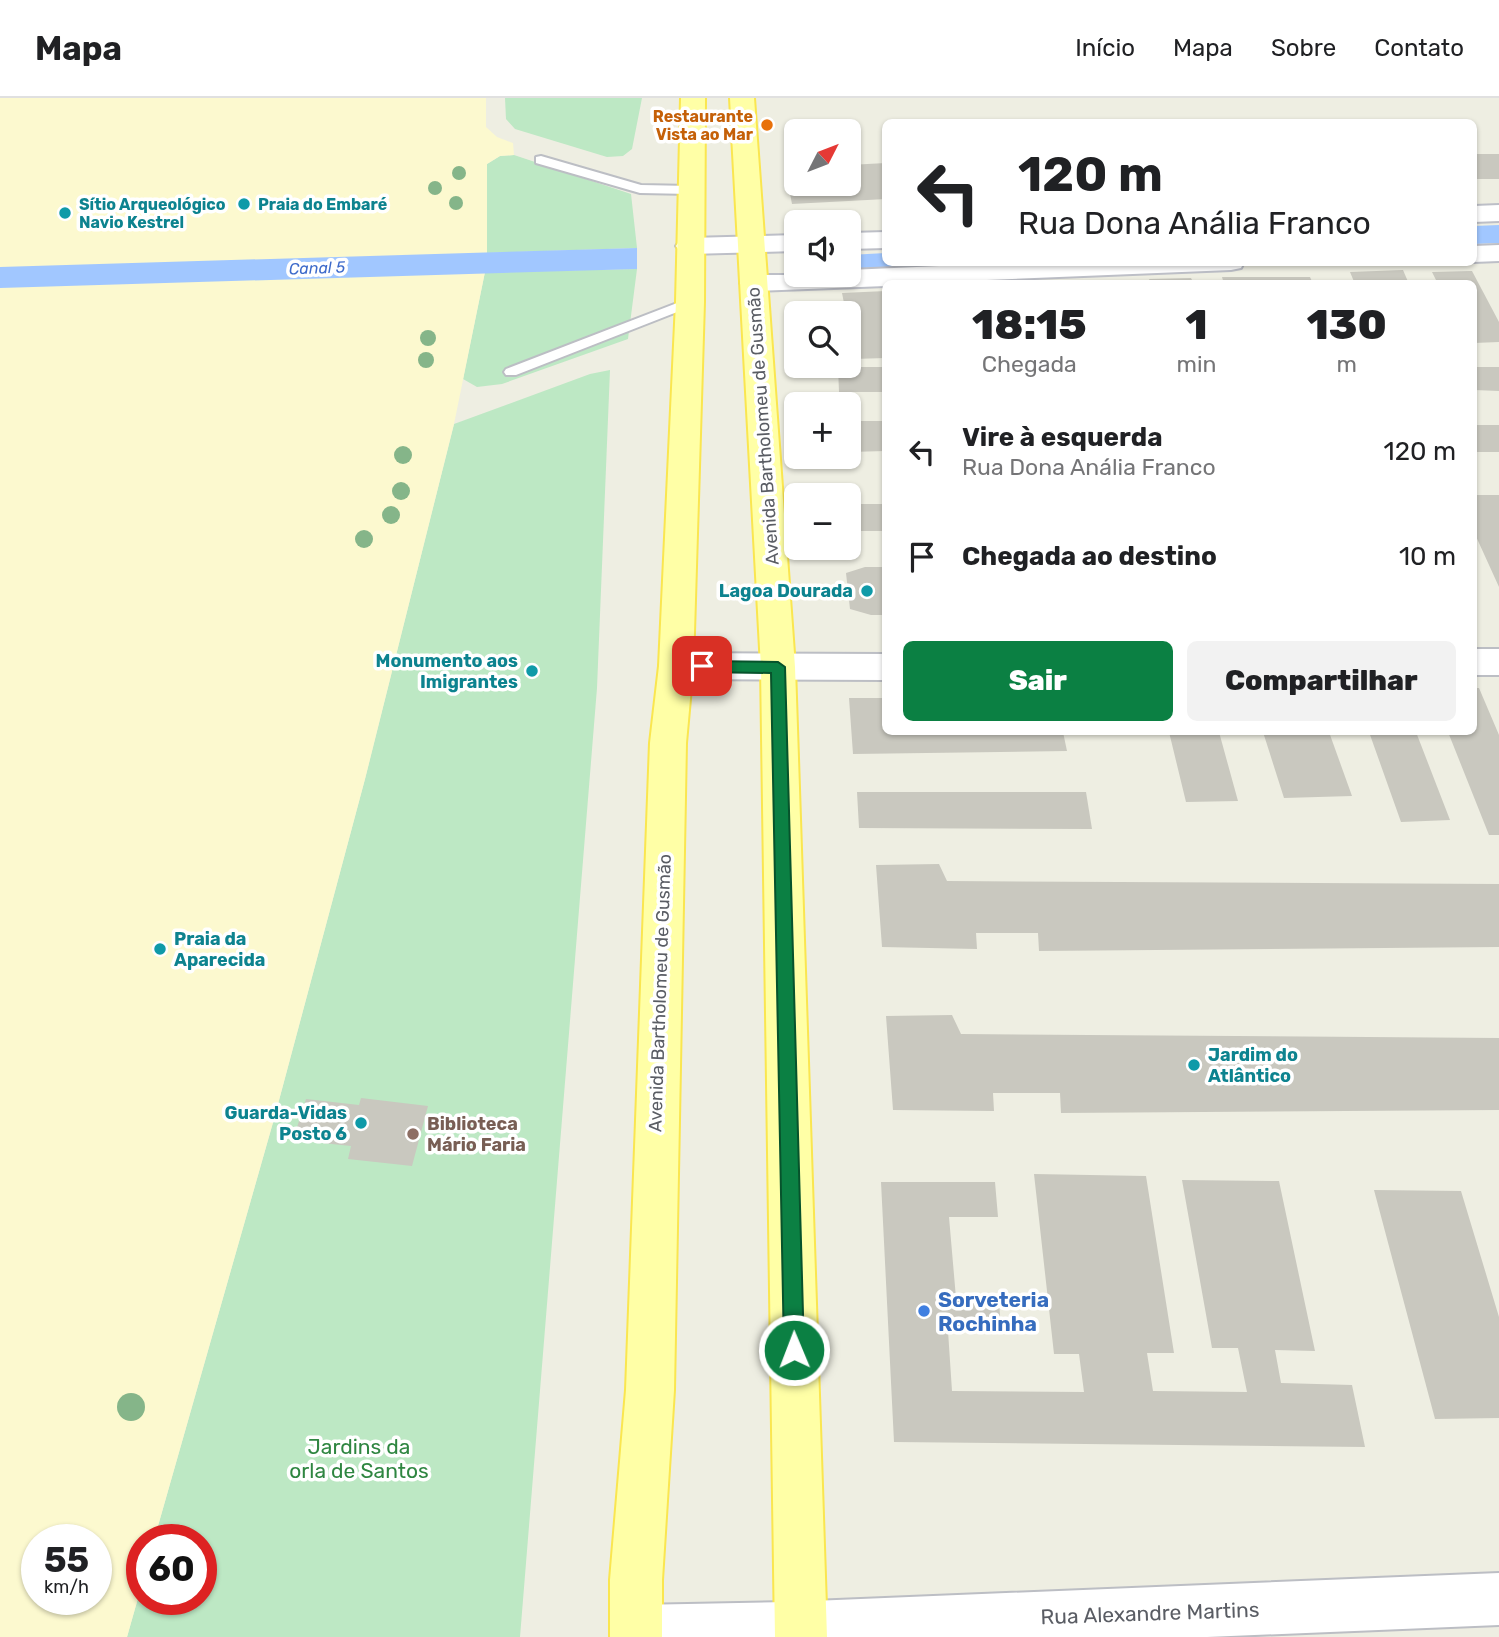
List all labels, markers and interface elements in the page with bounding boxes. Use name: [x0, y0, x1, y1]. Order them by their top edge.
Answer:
text: Mapa: [35, 29, 122, 68]
text: Início: [1075, 34, 1135, 62]
text: Mapa: [1173, 34, 1233, 62]
text: Sobre: [1271, 34, 1336, 62]
text: Contato: [1374, 34, 1464, 62]
place label: Restaurante Vista ao Mar: [653, 107, 754, 144]
marker: Restaurante Vista ao Mar: [759, 117, 775, 133]
north arrow: [784, 119, 861, 196]
map controls: [784, 119, 861, 560]
text: 120 m: [1018, 145, 1163, 203]
icon: left: [903, 147, 994, 238]
place label: Sítio Arqueológico Navio Kestrel: [79, 195, 226, 232]
place label: Praia do Embaré: [258, 195, 387, 214]
marker: Praia do Embaré: [236, 196, 252, 212]
text: Rua Dona Anália Franco: [1018, 204, 1371, 242]
marker: Sítio Arqueológico Navio Kestrel: [57, 205, 73, 221]
button: sound: [784, 210, 861, 287]
water label: Canal 5: [288, 258, 346, 278]
street label: Avenida Bartholomeu de Gusmão: [742, 286, 784, 566]
text: 18:15: [972, 300, 1086, 350]
text: 1: [1186, 300, 1208, 350]
text: 130: [1307, 300, 1387, 350]
button: search: [784, 301, 861, 378]
text: Chegada: [982, 350, 1077, 378]
text: min: [1177, 350, 1217, 378]
text: m: [1337, 350, 1357, 378]
button: +: [784, 392, 861, 469]
text: Vire à esquerda: [962, 422, 1163, 453]
icon: left: [903, 433, 941, 471]
text: 120 m: [1384, 436, 1456, 467]
text: Rua Dona Anália Franco: [962, 453, 1216, 481]
button: −: [784, 483, 861, 560]
icon: arrive: [903, 538, 941, 576]
text: Chegada ao destino: [962, 541, 1217, 572]
text: 10 m: [1399, 541, 1456, 572]
place label: Lagoa Dourada: [719, 580, 853, 602]
marker: Lagoa Dourada: [859, 583, 875, 599]
pin: [672, 636, 732, 696]
button: Sair: [903, 641, 1173, 721]
button: Compartilhar: [1187, 641, 1456, 721]
icon: arrive: [683, 647, 721, 685]
place label: Monumento aos Imigrantes: [376, 650, 518, 693]
marker: Monumento aos Imigrantes: [524, 663, 540, 679]
street label: Avenida Bartholomeu de Gusmão: [644, 853, 676, 1133]
place label: Praia da Aparecida: [174, 928, 265, 971]
marker: Praia da Aparecida: [152, 941, 168, 957]
place label: Jardim do Atlântico: [1208, 1044, 1298, 1087]
marker: Jardim do Atlântico: [1186, 1057, 1202, 1073]
place label: Guarda-Vidas Posto 6: [225, 1102, 347, 1145]
place label: Biblioteca Mário Faria: [427, 1113, 526, 1156]
marker: Guarda-Vidas Posto 6: [353, 1115, 369, 1131]
marker: Biblioteca Mário Faria: [405, 1126, 421, 1142]
place label: Sorveteria Rochinha: [938, 1287, 1049, 1336]
marker: Sorveteria Rochinha: [916, 1303, 932, 1319]
position arrow: [757, 1313, 831, 1387]
park label: Jardins da orla de Santos: [289, 1434, 429, 1483]
speed limit sign: 60: [126, 1524, 217, 1615]
text: 55: [44, 1539, 89, 1581]
text: km/h: [44, 1576, 89, 1598]
street label: Rua Alexandre Martins: [1040, 1597, 1260, 1629]

